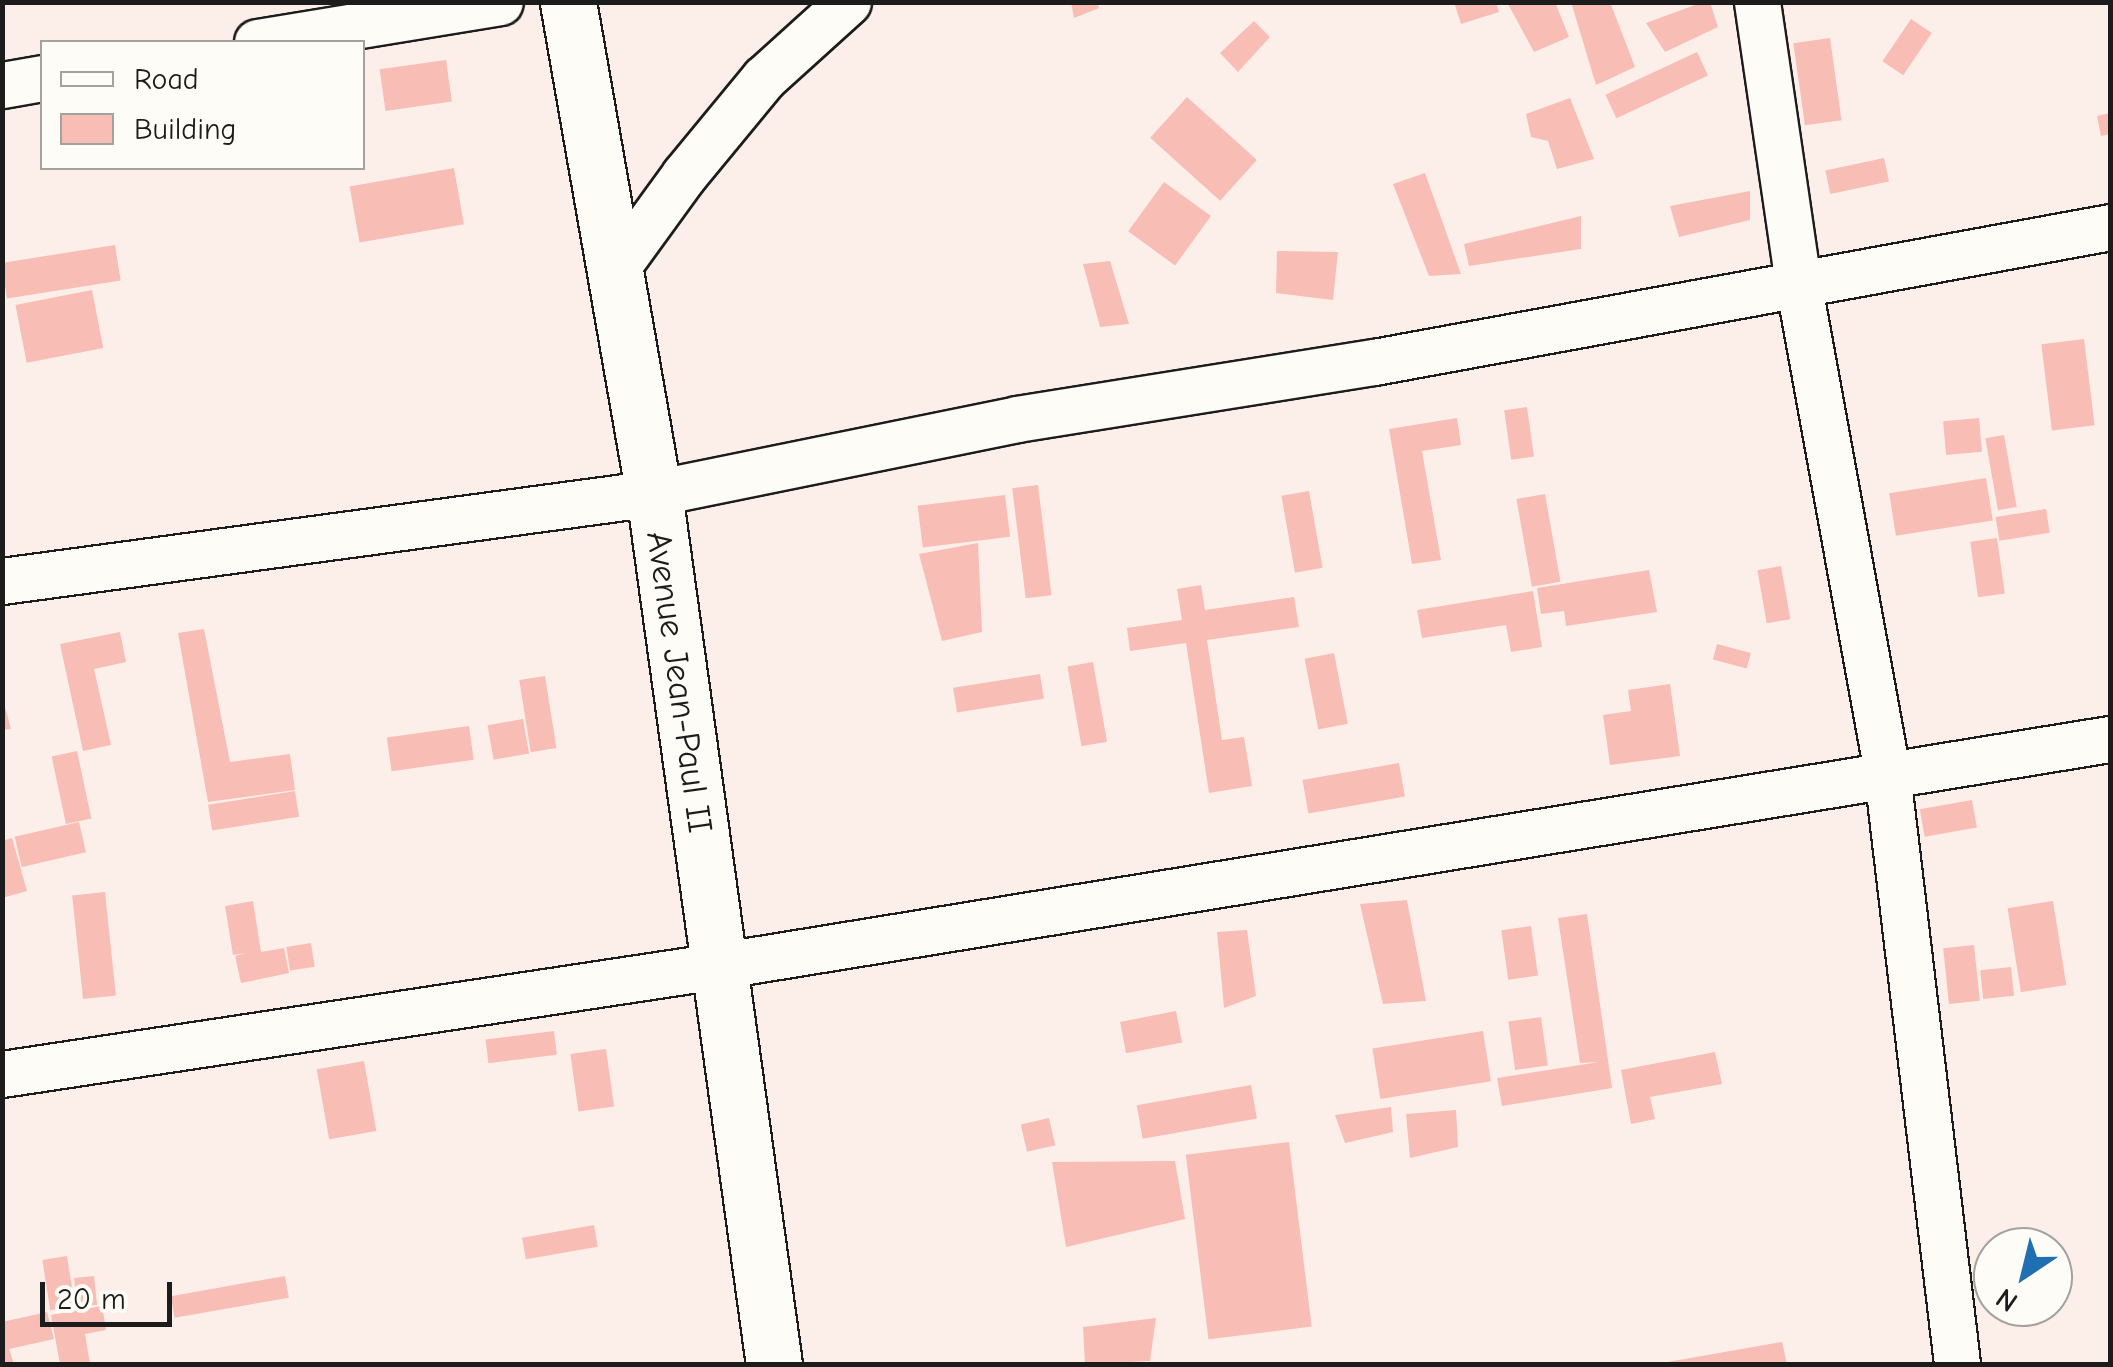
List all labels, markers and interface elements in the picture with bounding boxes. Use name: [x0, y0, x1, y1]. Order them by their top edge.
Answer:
legend: [40, 40, 365, 170]
text: Road: [134, 62, 199, 97]
text: Building: [134, 112, 237, 147]
street label: Avenue Jean-Paul II: [637, 528, 721, 836]
north arrow: [1973, 1227, 2073, 1327]
scale bar: [45, 1262, 178, 1324]
text: 20 m: [57, 1282, 126, 1317]
text: N: [1990, 1282, 2024, 1318]

